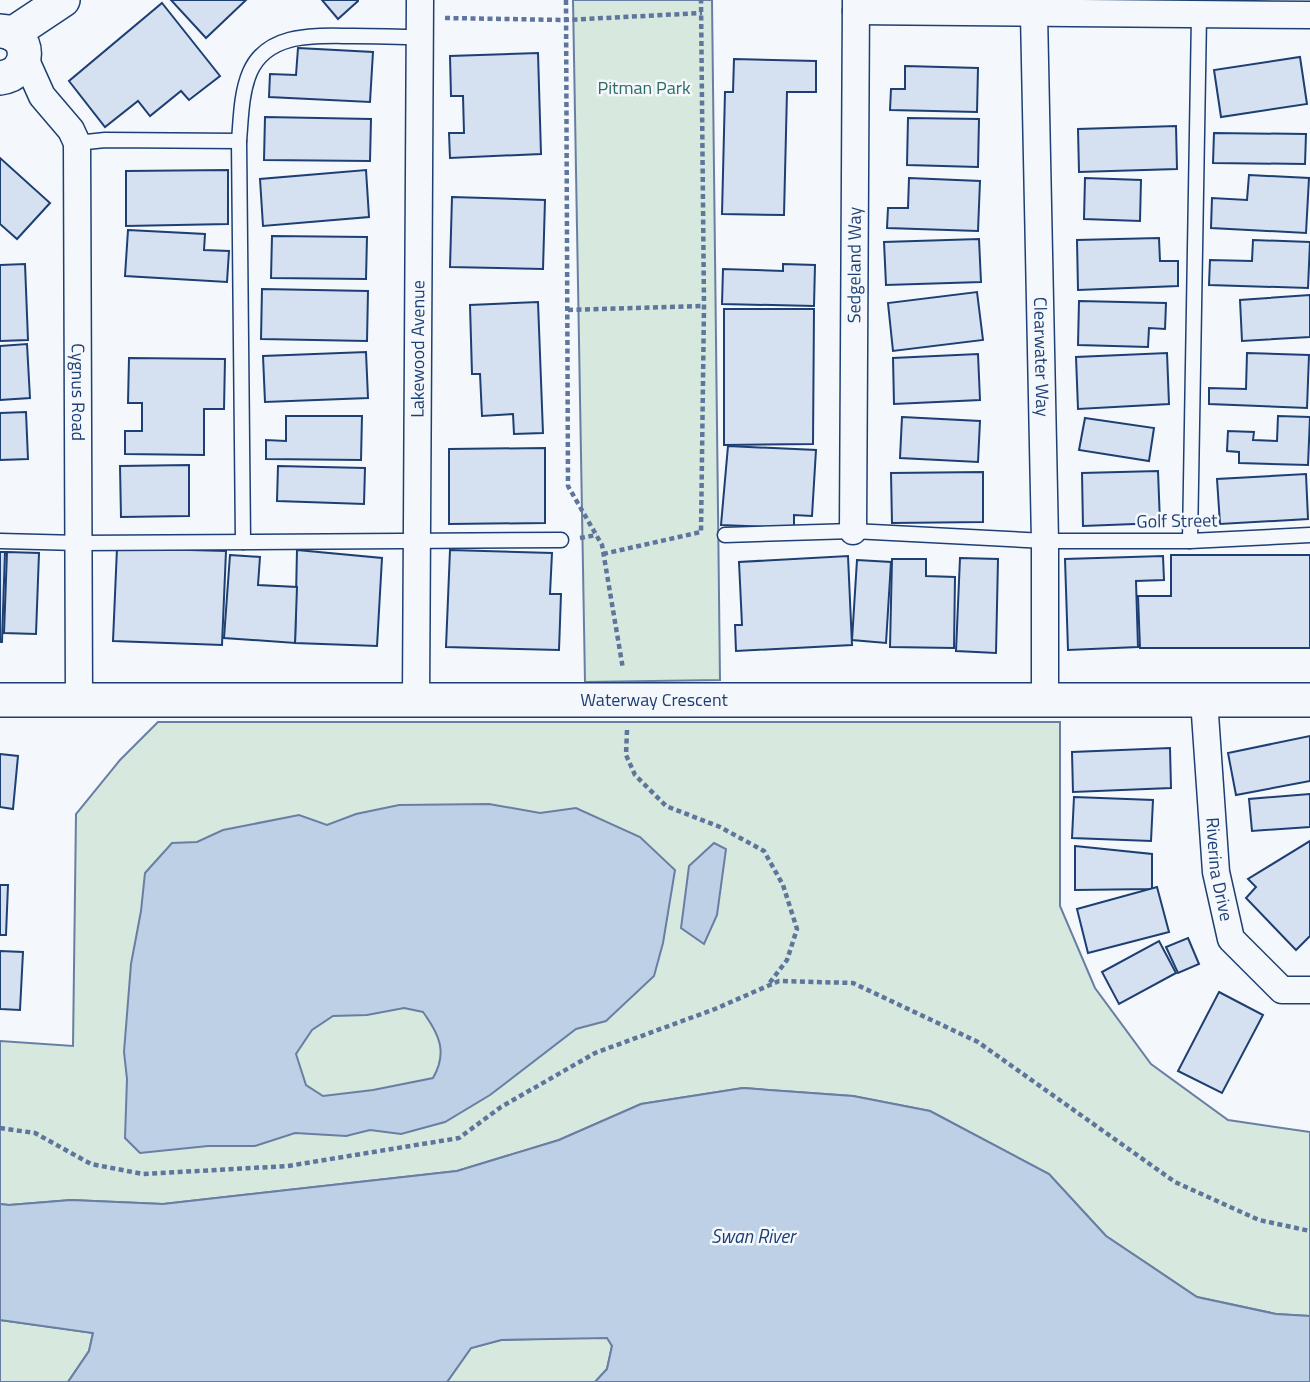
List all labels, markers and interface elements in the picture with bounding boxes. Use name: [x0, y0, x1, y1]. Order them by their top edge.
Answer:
park label: Pitman Park: [597, 74, 691, 101]
street label: Sedgeland Way: [840, 206, 868, 323]
street label: Lakewood Avenue: [404, 280, 431, 418]
street label: Clearwater Way: [1027, 297, 1056, 417]
street label: Cygnus Road: [65, 343, 92, 441]
street label: Golf Street: [1136, 506, 1218, 535]
street label: Waterway Crescent: [580, 686, 729, 713]
street label: Riverina Drive: [1199, 816, 1241, 924]
water label: Swan River: [711, 1221, 797, 1250]

